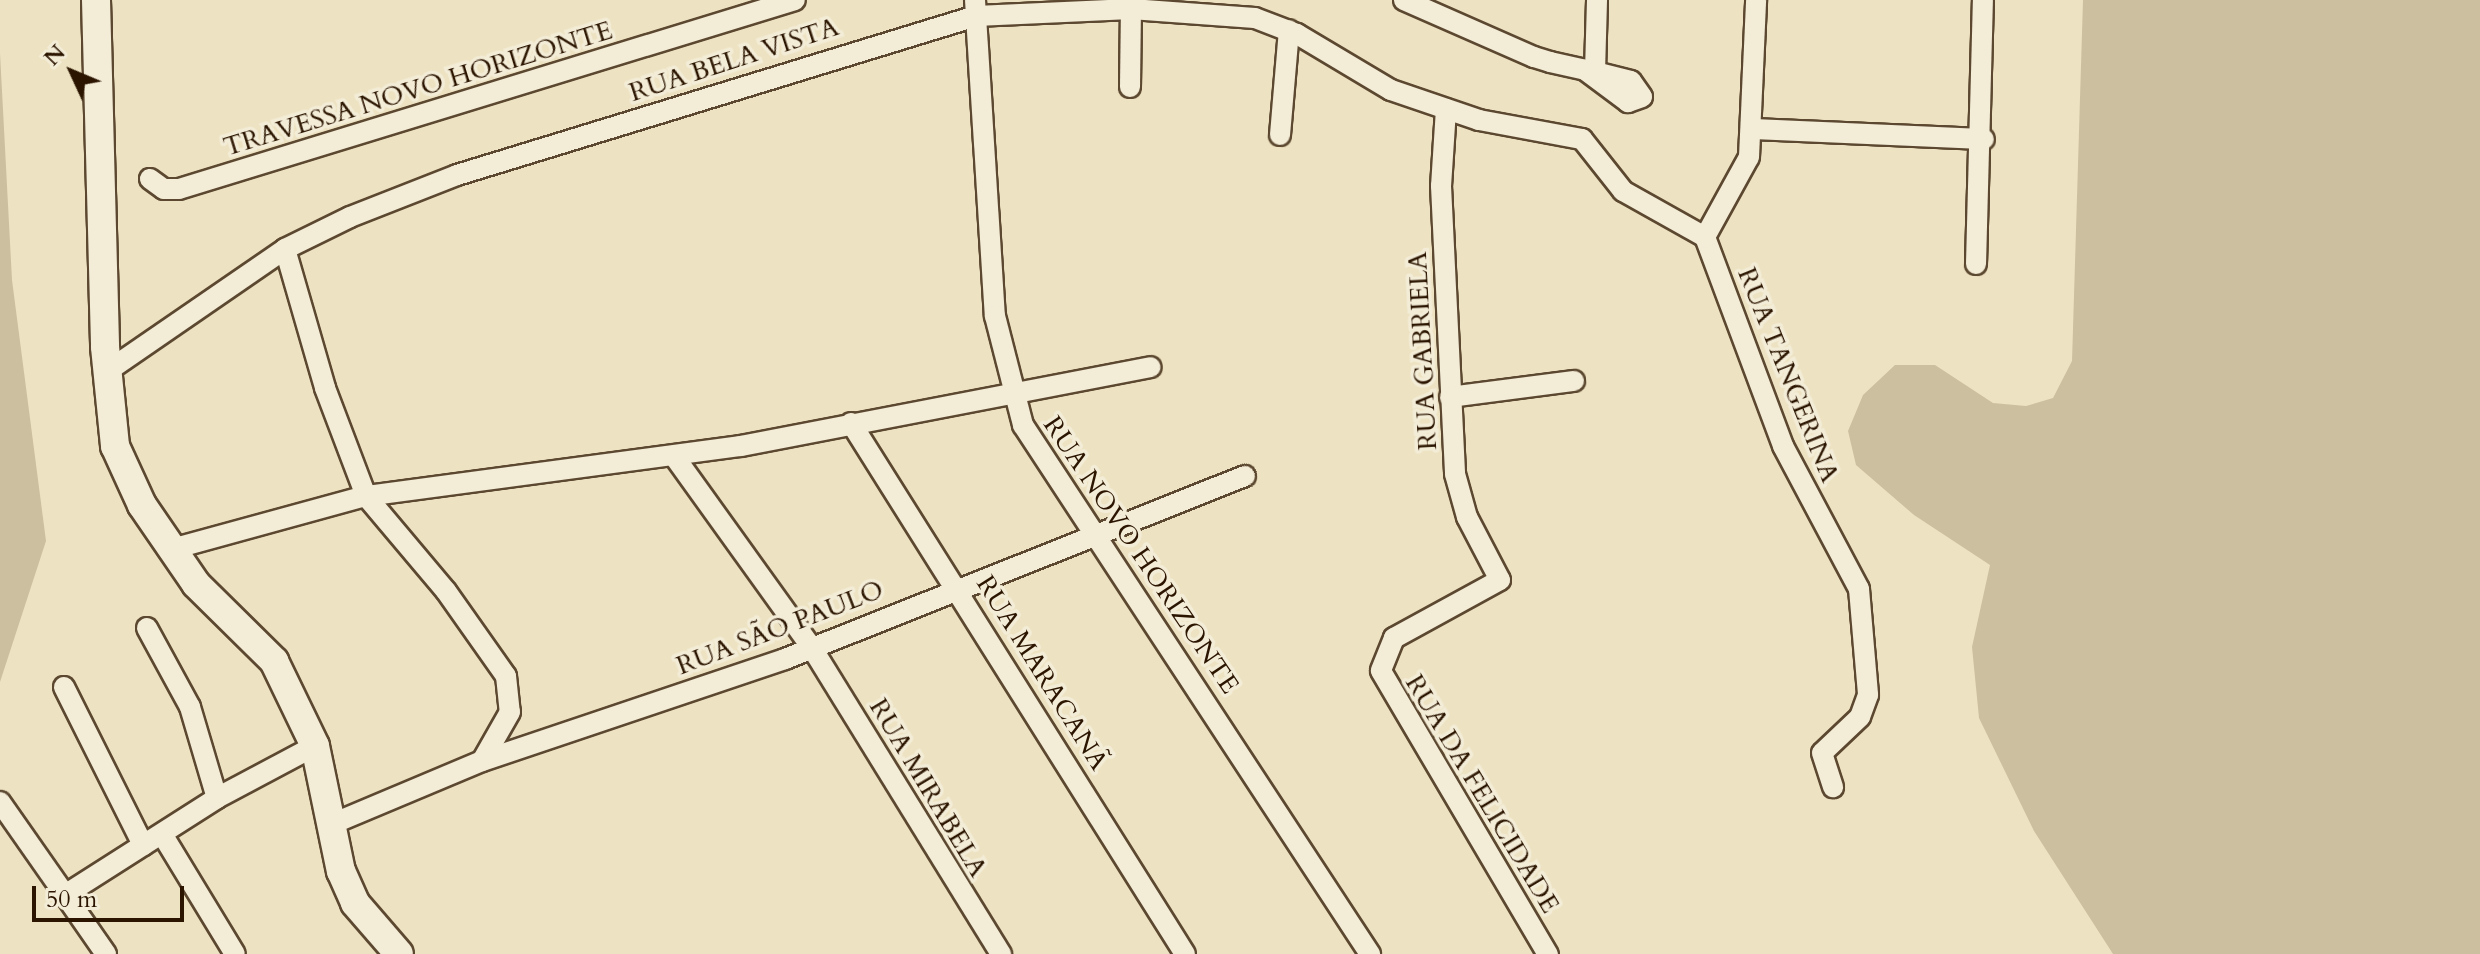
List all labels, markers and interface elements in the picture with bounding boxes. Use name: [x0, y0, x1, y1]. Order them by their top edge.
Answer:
street label: RUA BELA VISTA: [625, 11, 843, 109]
street label: TRAVESSA NOVO HORIZONTE: [220, 15, 616, 163]
north arrow: [32, 32, 112, 112]
text: N: [37, 38, 72, 73]
street label: RUA GABRIELA: [1402, 251, 1444, 451]
street label: RUA TANGERINA: [1731, 263, 1845, 487]
street label: RUA NOVO HORIZONTE: [1037, 411, 1245, 699]
street label: RUA MARACANÃ: [970, 570, 1114, 776]
street label: RUA SÃO PAULO: [672, 574, 888, 682]
street label: RUA DA FELICIDADE: [1398, 669, 1566, 919]
street label: RUA MIRABELA: [862, 693, 994, 883]
scale bar: [36, 870, 188, 920]
text: 50 m: [46, 883, 97, 916]

